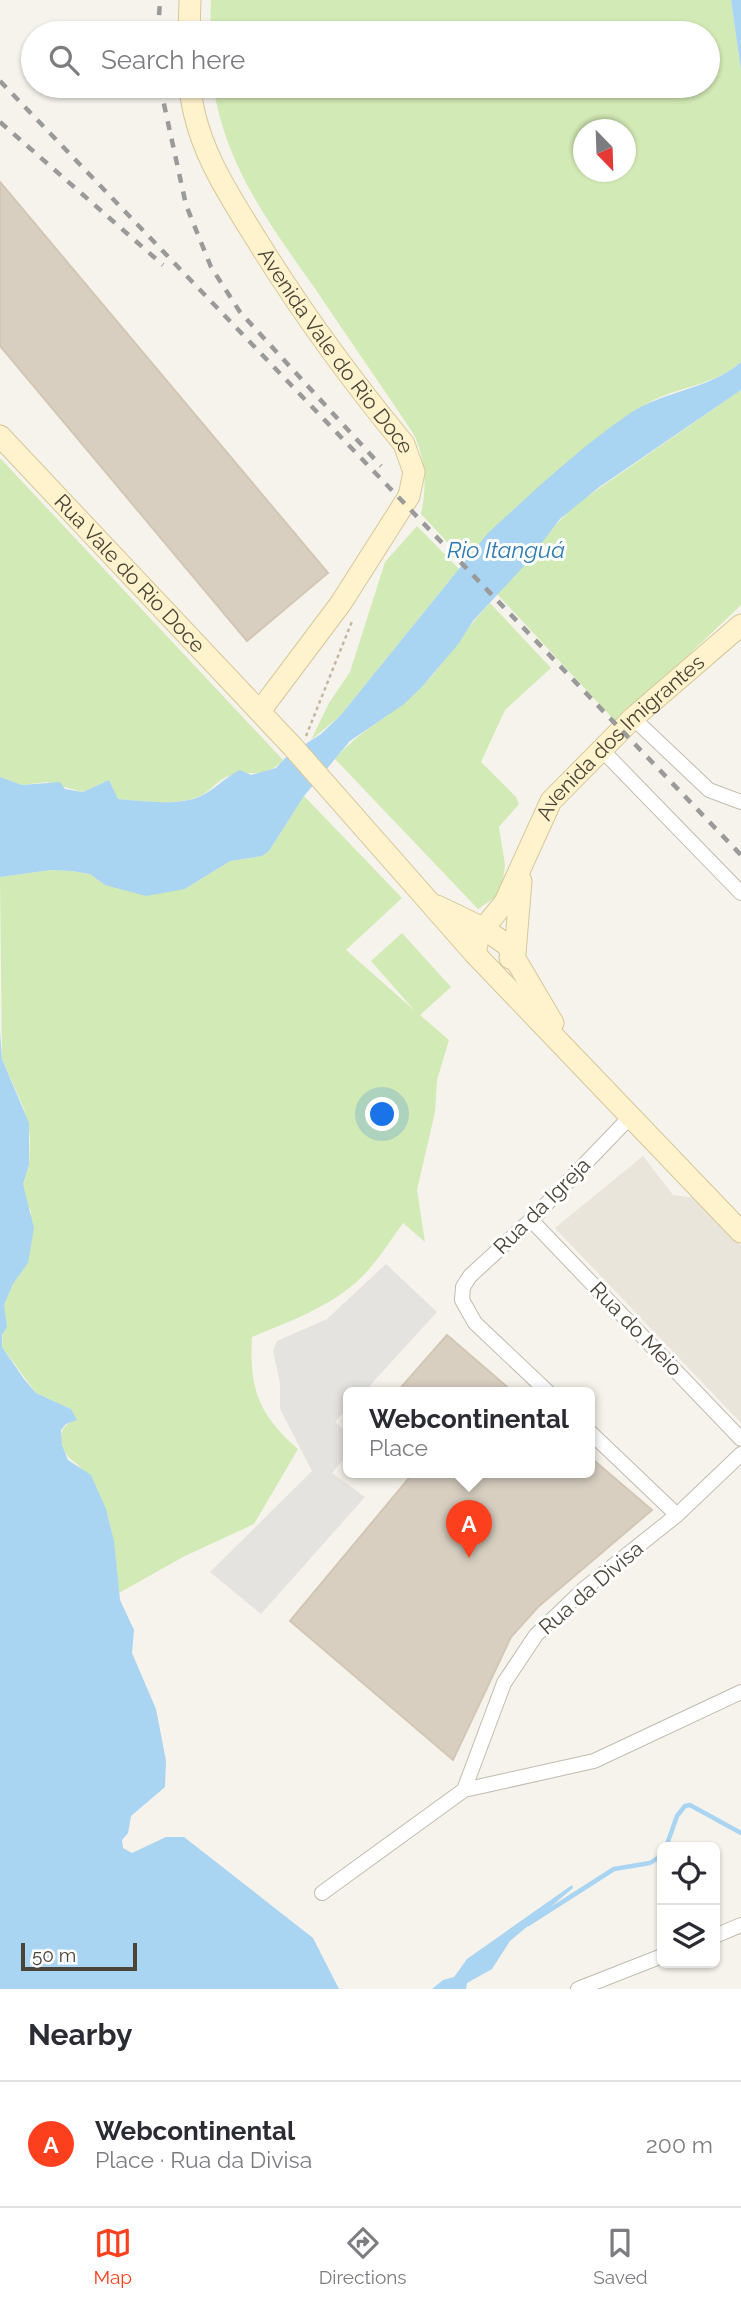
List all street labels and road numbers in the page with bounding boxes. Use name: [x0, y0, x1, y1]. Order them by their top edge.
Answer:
street label: Avenida Vale do Rio Doce: [253, 243, 419, 457]
street label: Rua Vale do Rio Doce: [49, 489, 211, 658]
street label: Avenida dos Imigrantes: [531, 649, 709, 824]
street label: Rua da Igreja: [488, 1152, 595, 1259]
street label: Rua do Meio: [585, 1276, 688, 1381]
street label: Rua da Divisa: [534, 1536, 648, 1640]

